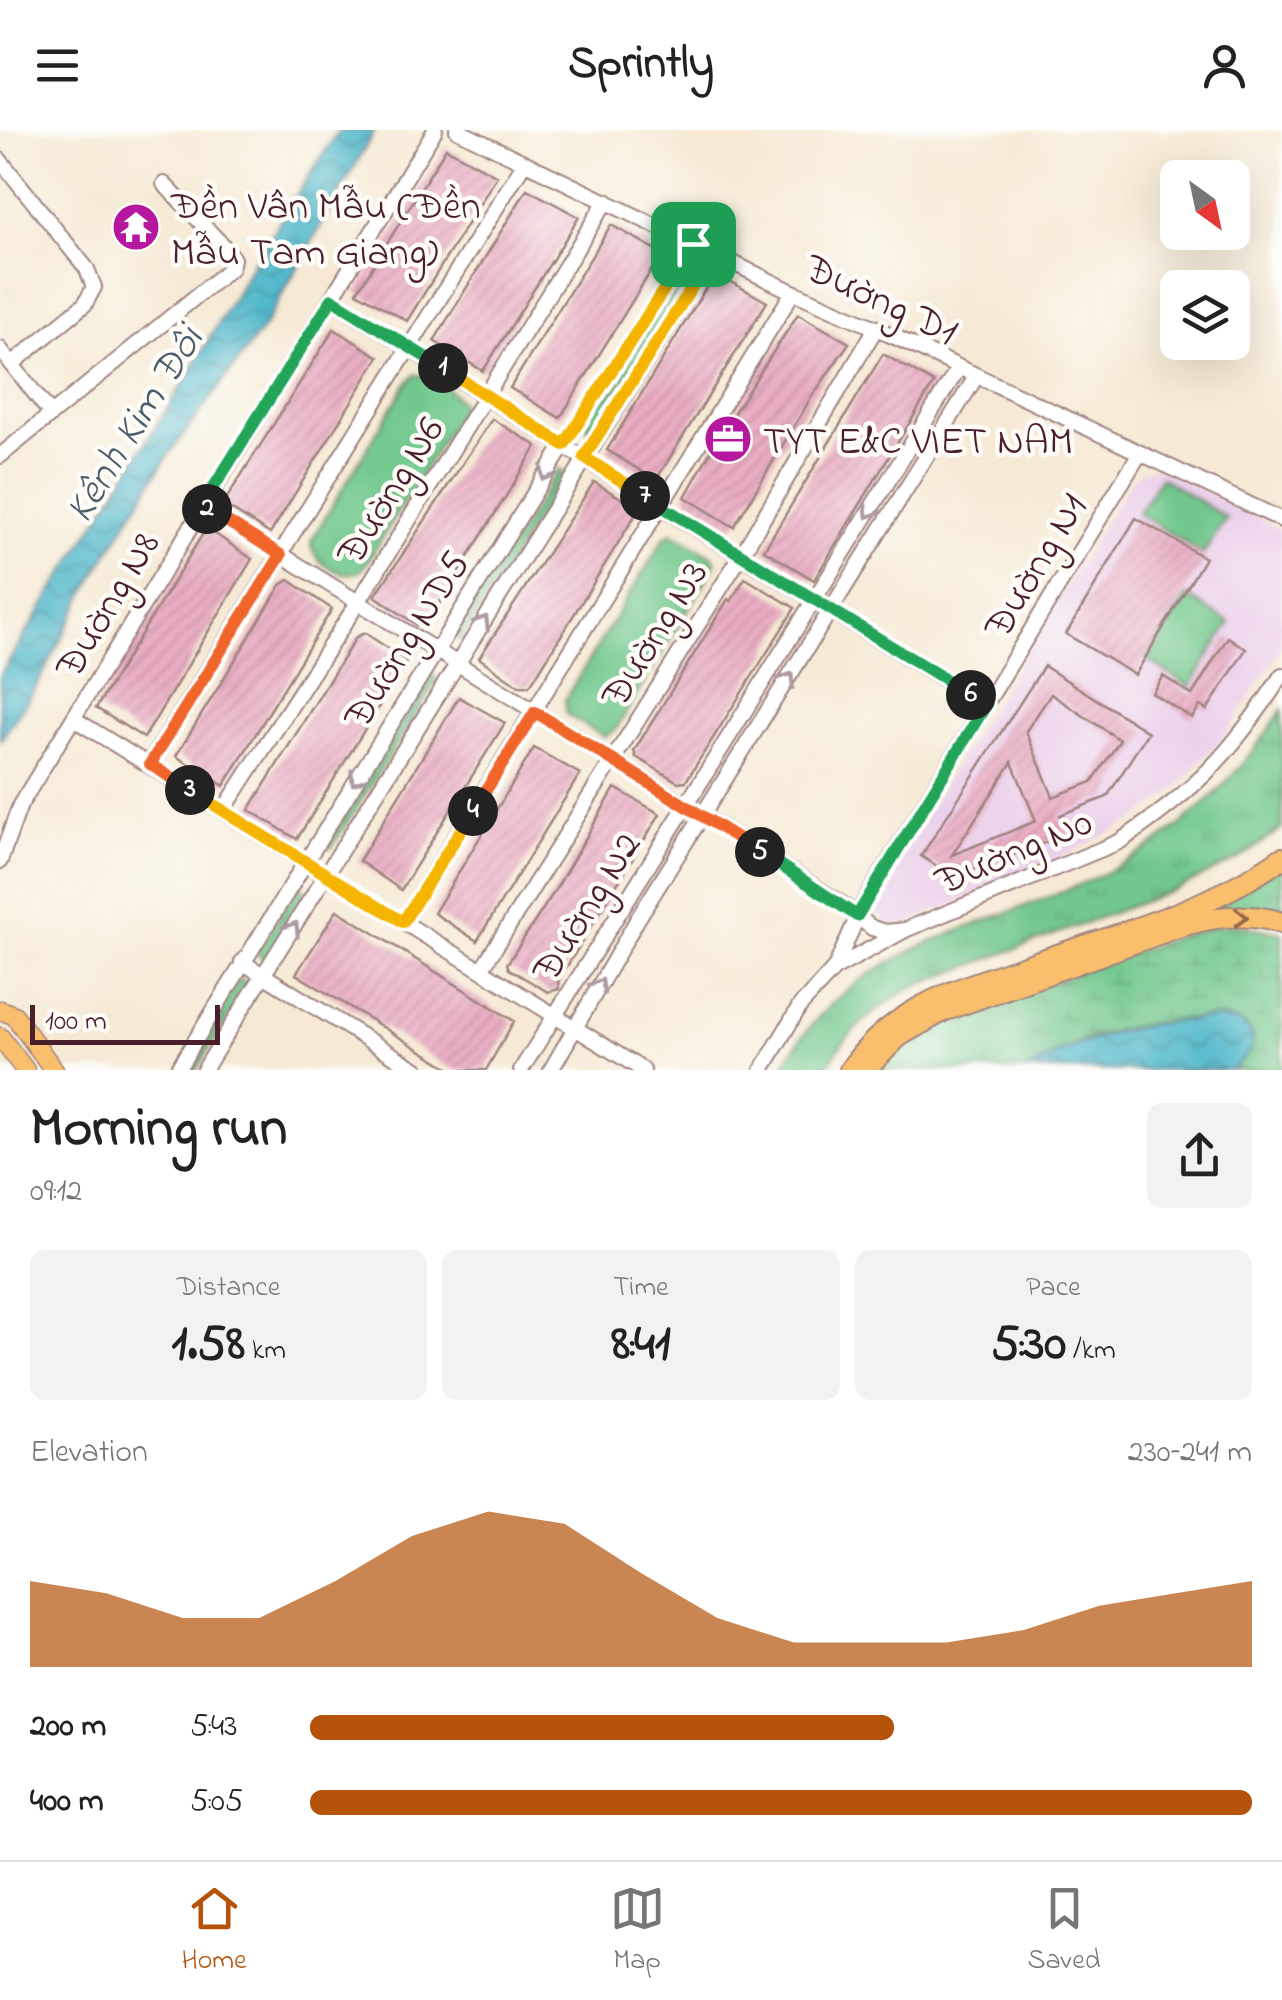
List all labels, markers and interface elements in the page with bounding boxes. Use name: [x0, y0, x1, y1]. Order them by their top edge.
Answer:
text: Sprintly: [568, 32, 714, 98]
icon: menu: [30, 38, 85, 93]
icon: person: [1197, 38, 1252, 93]
north arrow: [1160, 160, 1250, 250]
map controls: [1160, 160, 1250, 360]
place label: Đền Vân Mẫu (Đền Mẫu Tam Giang): [170, 179, 481, 284]
temple icon: Đền Vân Mẫu (Đền Mẫu Tam Giang): [110, 201, 162, 253]
pin: [651, 202, 736, 287]
icon: arrive: [666, 217, 721, 272]
street label: Đường D1: [793, 241, 966, 363]
button: layers: [1160, 270, 1250, 360]
water label: Kênh Kim Đôi: [51, 312, 222, 536]
pin: 1: [418, 343, 468, 393]
text: 1: [439, 347, 447, 388]
street label: Đường N6: [323, 407, 462, 579]
office icon: TYT E&C VIET NAM: [702, 413, 754, 465]
place label: TYT E&C VIET NAM: [763, 414, 1073, 473]
one-way arrow: [539, 463, 558, 481]
pin: 7: [620, 471, 670, 521]
text: 7: [639, 475, 651, 516]
street label: Đường N1: [971, 483, 1104, 652]
pin: 2: [182, 484, 232, 534]
text: 2: [200, 488, 214, 529]
one-way arrow: [863, 501, 882, 519]
street label: Đường N8: [42, 521, 177, 692]
street label: Đường ND5: [330, 541, 487, 743]
street label: Đường N3: [588, 550, 725, 721]
one-way arrow: [470, 615, 489, 633]
pin: 6: [946, 670, 996, 720]
one-way arrow: [776, 672, 795, 690]
text: 6: [965, 674, 977, 715]
pin: 3: [165, 765, 215, 815]
text: 3: [184, 769, 196, 810]
one-way arrow: [349, 769, 368, 787]
pin: 4: [448, 786, 498, 836]
text: 4: [467, 790, 479, 831]
street label: Đường N0: [926, 795, 1102, 914]
street label: Đường N2: [519, 822, 658, 996]
pin: 5: [735, 827, 785, 877]
text: 5: [752, 831, 768, 872]
one-way arrow: [1234, 906, 1249, 928]
one-way arrow: [281, 921, 300, 939]
one-way arrow: [587, 978, 606, 996]
scale bar: [30, 1000, 220, 1044]
text: 100 m: [45, 1002, 107, 1043]
text: Morning run: [30, 1091, 287, 1171]
button: share: [1147, 1103, 1252, 1208]
text: 09:12: [30, 1169, 82, 1216]
text: Distance: [177, 1268, 280, 1309]
text: Time: [613, 1268, 669, 1309]
text: Pace: [1026, 1268, 1081, 1309]
text: 1.58: [171, 1309, 245, 1382]
text: 8:41: [611, 1309, 671, 1382]
text: 5:30: [991, 1309, 1066, 1382]
text: km: [245, 1331, 286, 1372]
text: /km: [1066, 1331, 1116, 1372]
text: Elevation: [30, 1430, 148, 1477]
text: 230–241 m: [1128, 1430, 1252, 1477]
text: 200 m: [30, 1704, 106, 1751]
text: 5:43: [190, 1704, 237, 1751]
text: 400 m: [30, 1779, 104, 1826]
text: 5:05: [190, 1779, 243, 1826]
tab: Home: [181, 1881, 247, 1982]
tab: Map: [610, 1881, 665, 1982]
tab: Saved: [1027, 1881, 1101, 1982]

